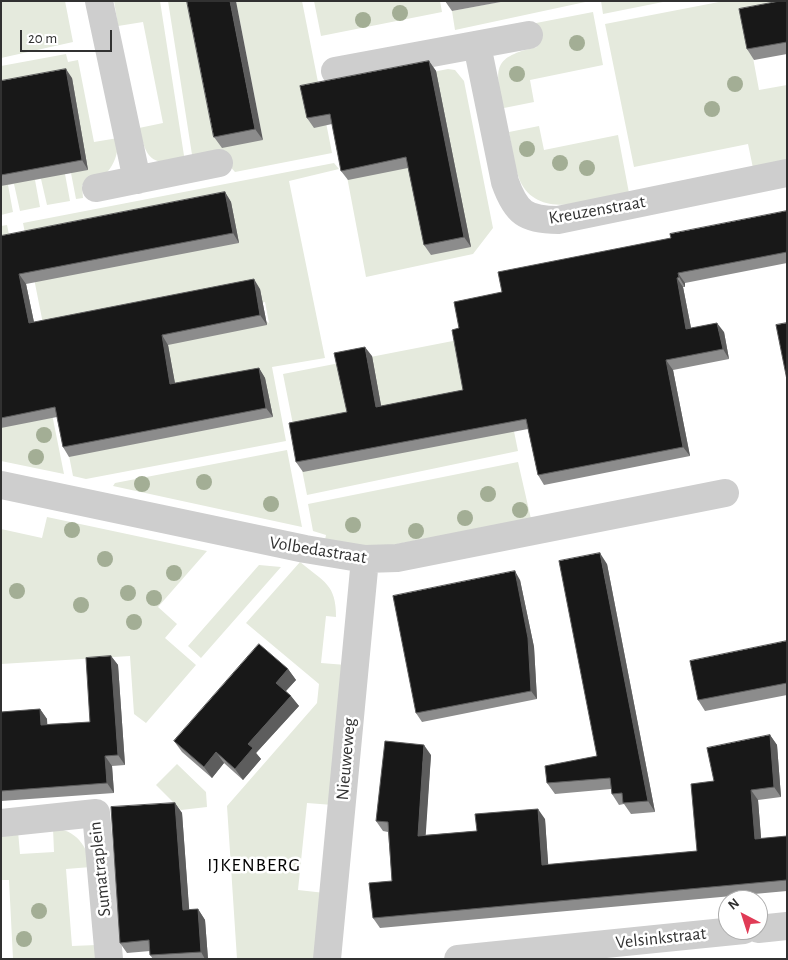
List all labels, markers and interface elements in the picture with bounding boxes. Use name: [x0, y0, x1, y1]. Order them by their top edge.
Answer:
scale bar: [22, 20, 115, 52]
text: 20 m: [28, 31, 57, 46]
street label: Kreuzenstraat: [547, 191, 647, 229]
street label: Volbedastraat: [268, 532, 368, 568]
street label: Nieuweweg: [332, 717, 360, 801]
street label: Sumatraplein: [84, 820, 116, 918]
district label: IJKENBERG: [206, 854, 302, 876]
north arrow: [718, 890, 768, 940]
text: N: [726, 896, 742, 913]
street label: Velsinkstraat: [615, 923, 707, 953]

